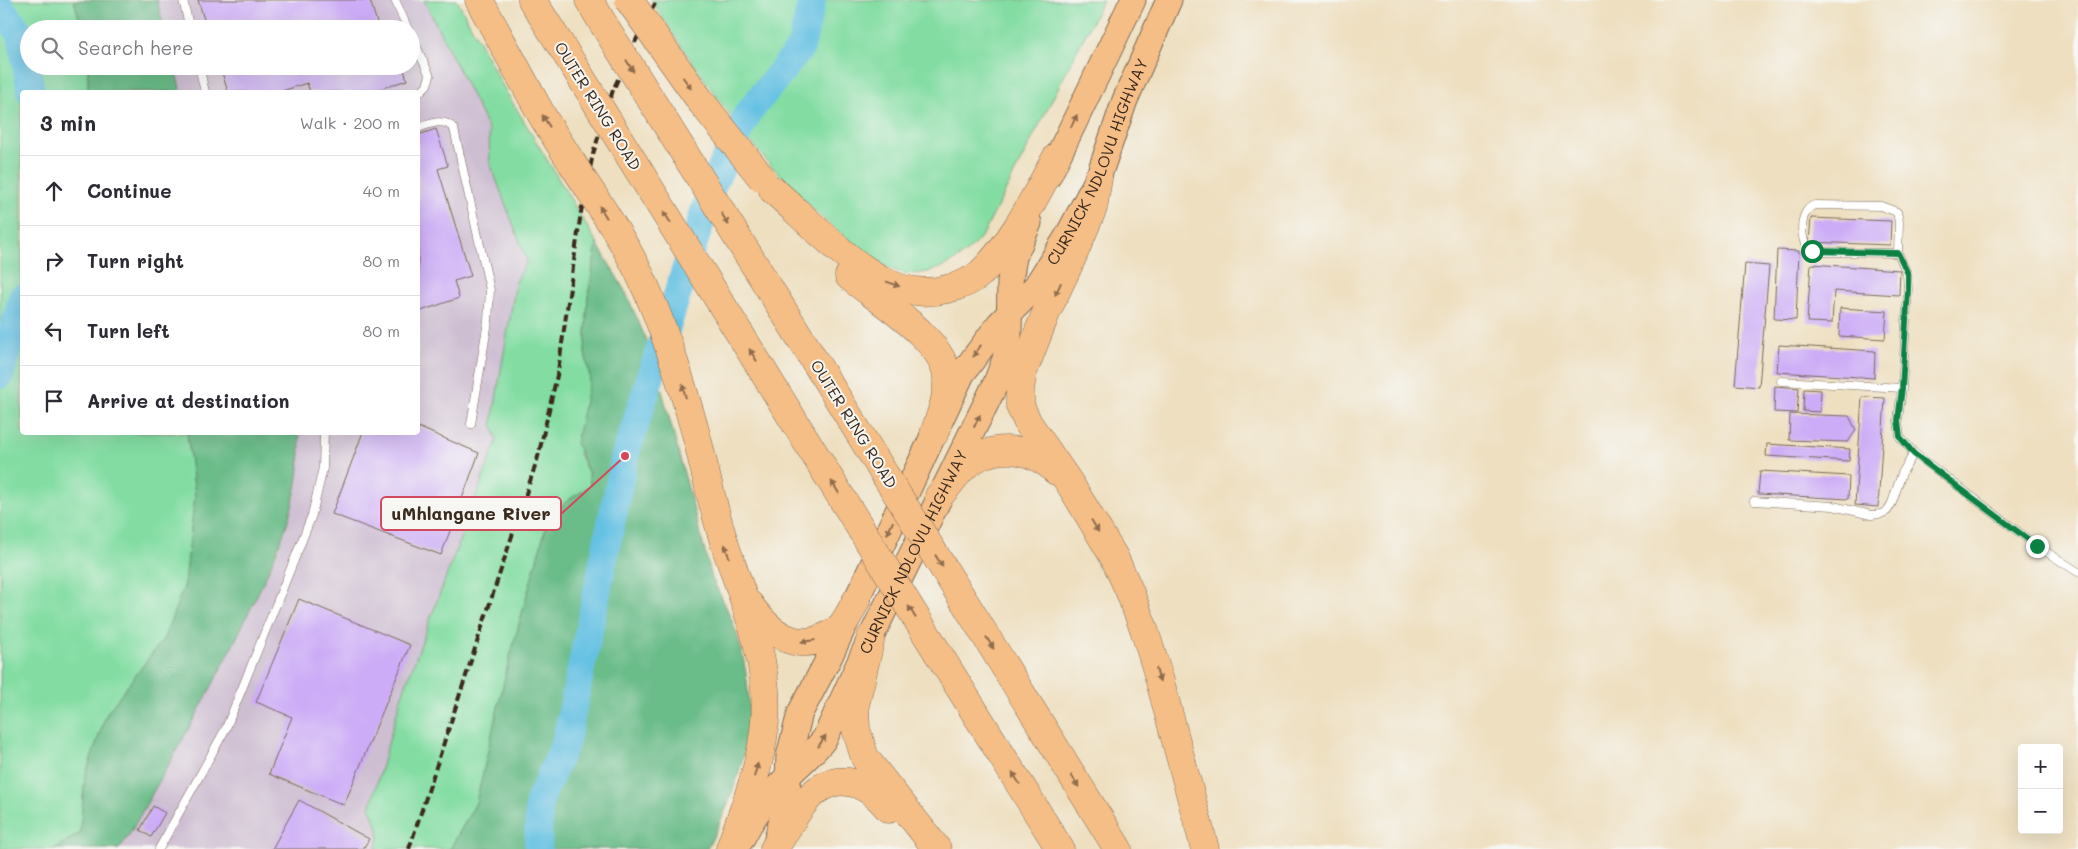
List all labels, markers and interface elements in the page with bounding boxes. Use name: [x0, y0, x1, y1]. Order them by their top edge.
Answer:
search box: [20, 20, 420, 75]
icon: search: [38, 34, 66, 62]
text: Search here: [78, 35, 194, 60]
street label: OUTER RING ROAD: [550, 37, 647, 174]
street label: CURNICK NDLOVU HIGHWAY: [1041, 55, 1152, 269]
one-way arrow: [625, 60, 635, 73]
one-way arrow: [682, 76, 692, 90]
text: 3 min: [40, 109, 96, 136]
text: Walk · 200 m: [300, 112, 400, 133]
one-way arrow: [1070, 114, 1078, 128]
one-way arrow: [541, 115, 551, 128]
icon: ahead: [40, 177, 68, 205]
text: Continue: [87, 178, 172, 203]
text: 40 m: [363, 180, 400, 201]
one-way arrow: [599, 205, 608, 218]
one-way arrow: [663, 211, 672, 224]
one-way arrow: [721, 212, 730, 226]
route start: [1801, 240, 1824, 263]
icon: right: [40, 247, 68, 275]
text: Turn right: [87, 248, 184, 273]
text: 80 m: [363, 250, 400, 271]
one-way arrow: [886, 280, 901, 288]
one-way arrow: [1053, 282, 1061, 296]
icon: left: [40, 317, 68, 345]
text: Turn left: [87, 318, 170, 343]
text: 80 m: [363, 320, 400, 341]
one-way arrow: [972, 344, 982, 358]
one-way arrow: [749, 349, 758, 362]
street label: OUTER RING ROAD: [806, 355, 903, 492]
one-way arrow: [680, 384, 688, 399]
icon: arrive: [40, 387, 68, 415]
text: Arrive at destination: [87, 388, 290, 413]
one-way arrow: [973, 414, 981, 428]
street label: CURNICK NDLOVU HIGHWAY: [854, 446, 972, 657]
one-way arrow: [831, 481, 840, 494]
callout: uMhlangane River: [381, 497, 561, 530]
text: uMhlangane River: [391, 501, 551, 525]
one-way arrow: [1090, 519, 1099, 532]
one-way arrow: [886, 521, 894, 535]
route end: [2026, 535, 2049, 558]
one-way arrow: [723, 543, 730, 558]
one-way arrow: [934, 554, 943, 567]
one-way arrow: [908, 605, 917, 618]
one-way arrow: [985, 636, 994, 649]
one-way arrow: [800, 637, 816, 645]
one-way arrow: [1155, 667, 1163, 682]
one-way arrow: [818, 734, 827, 747]
map controls: [2018, 744, 2063, 834]
button: +: [2018, 744, 2063, 789]
one-way arrow: [752, 762, 760, 777]
one-way arrow: [1011, 771, 1020, 784]
one-way arrow: [1071, 774, 1080, 787]
button: −: [2018, 789, 2063, 834]

